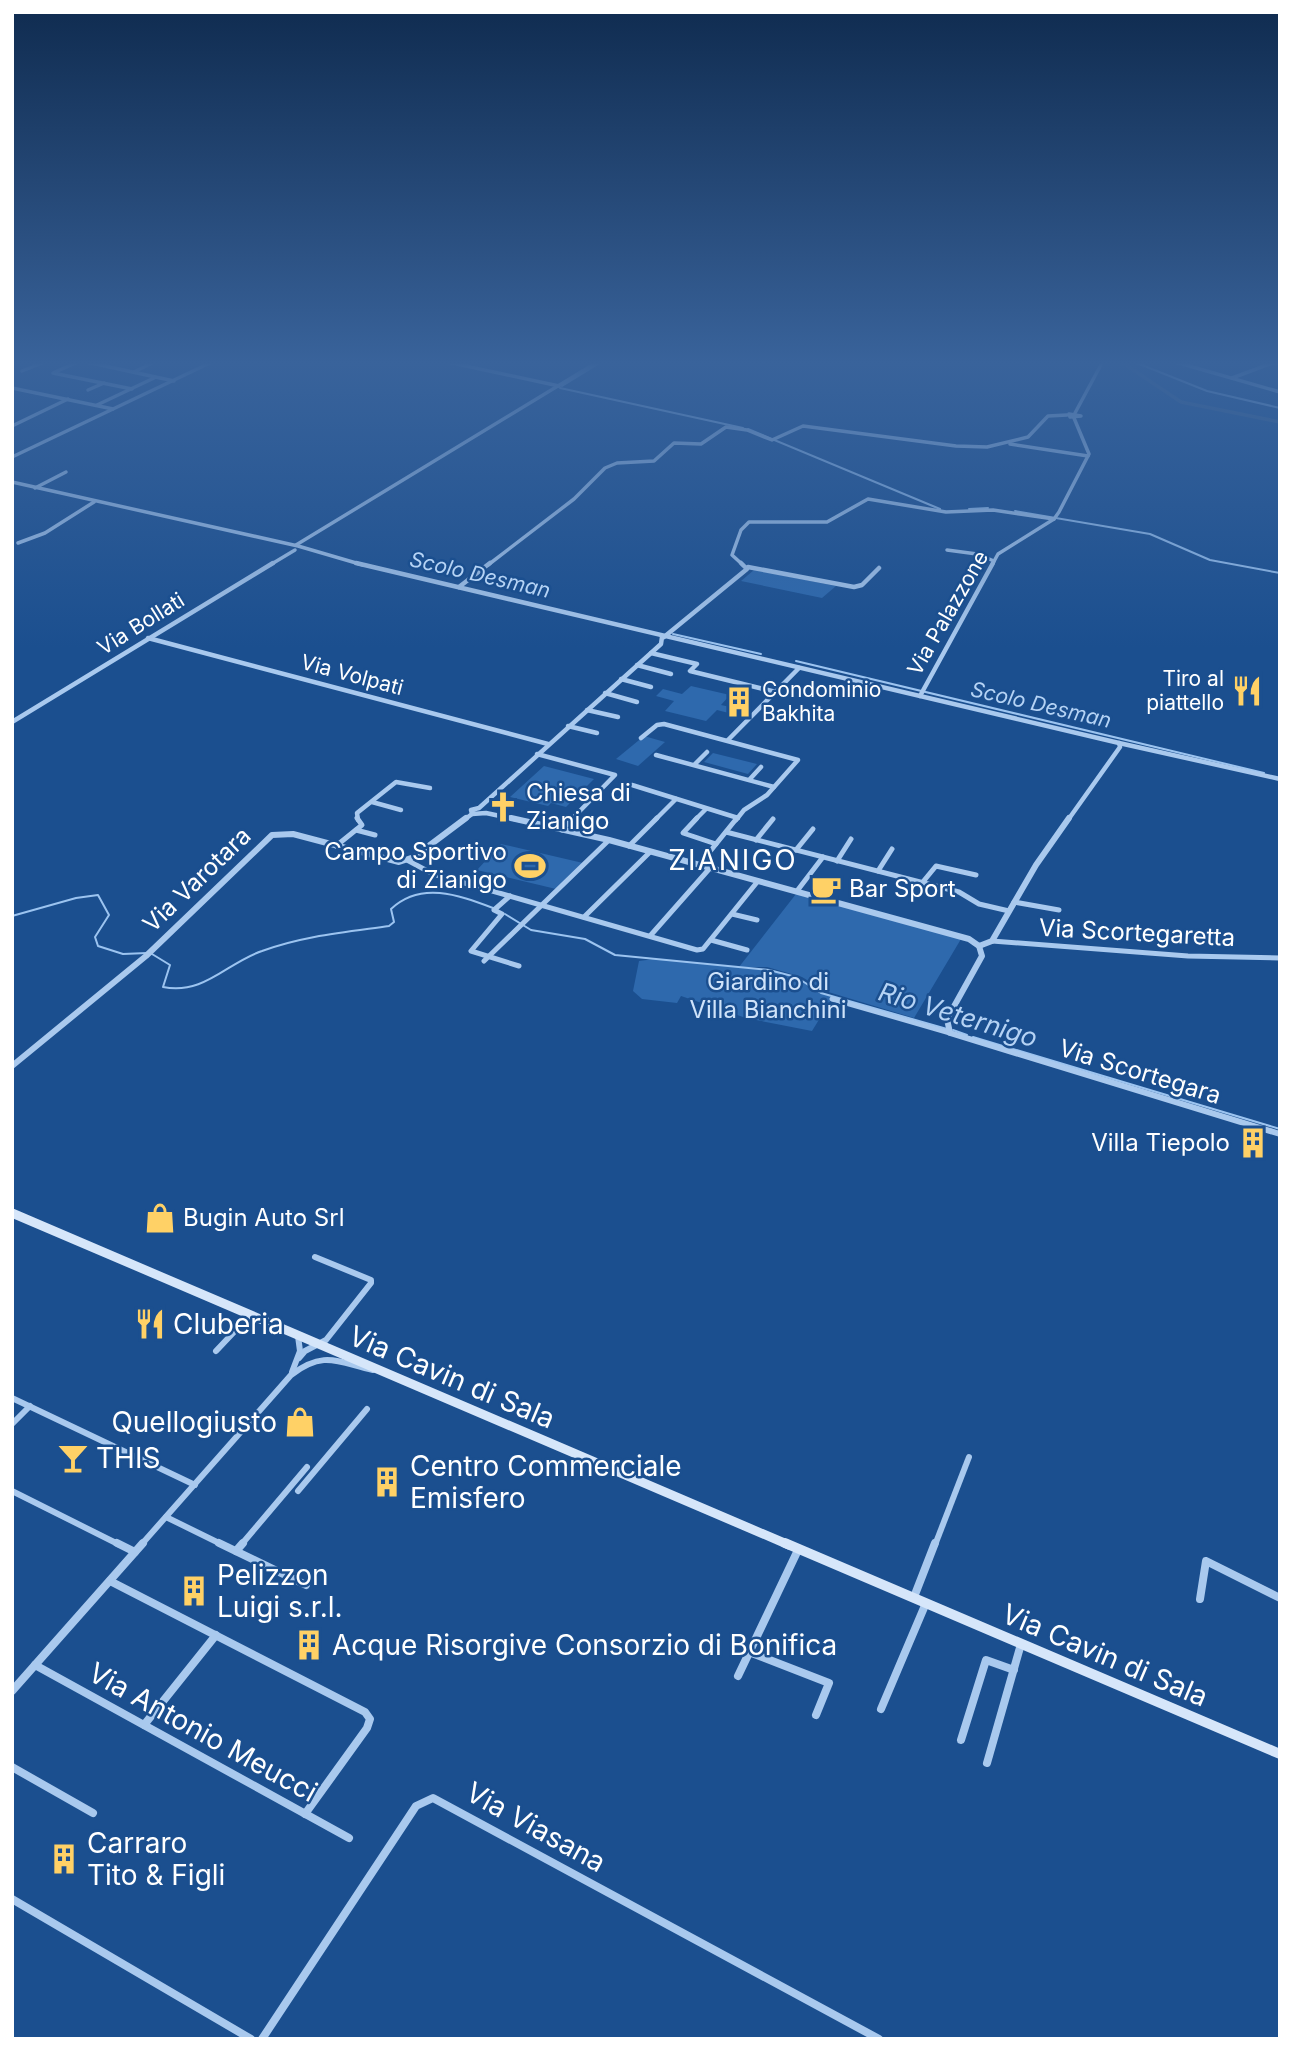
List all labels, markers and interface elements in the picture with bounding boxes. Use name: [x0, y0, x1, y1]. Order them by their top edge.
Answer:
water label: Scolo Desman: [407, 546, 553, 603]
street label: Via Palazzone: [902, 546, 993, 679]
street label: Via Bollati: [93, 587, 189, 660]
street label: Via Volpati: [298, 649, 406, 700]
place label: Tiro al piattello: [1146, 666, 1224, 715]
restaurant icon: Tiro al piattello: [1230, 674, 1264, 708]
water label: Scolo Desman: [968, 676, 1114, 733]
place label: Condominio Bakhita: [762, 677, 881, 726]
building icon: Condominio Bakhita: [722, 685, 756, 719]
place label: Chiesa di Zianigo: [526, 778, 631, 835]
church icon: Chiesa di Zianigo: [486, 790, 520, 824]
street label: Via Varotara: [137, 821, 257, 938]
place label: Campo Sportivo di Zianigo: [324, 837, 507, 894]
district label: ZIANIGO: [668, 843, 798, 877]
sports icon: Campo Sportivo di Zianigo: [513, 849, 547, 883]
cafe icon: Bar Sport: [809, 872, 843, 906]
place label: Bar Sport: [849, 874, 956, 903]
street label: Via Scortegaretta: [1038, 913, 1236, 952]
park label: Giardino di Villa Bianchini: [689, 967, 847, 1024]
water label: Rio Veternigo: [875, 976, 1041, 1053]
street label: Via Scortegara: [1056, 1033, 1225, 1110]
building icon: Villa Tiepolo: [1236, 1126, 1270, 1160]
place label: Villa Tiepolo: [1091, 1128, 1230, 1157]
shop icon: Bugin Auto Srl: [143, 1201, 177, 1235]
place label: Bugin Auto Srl: [183, 1203, 344, 1232]
restaurant icon: Cluberia: [133, 1307, 167, 1341]
place label: Cluberia: [173, 1307, 284, 1341]
street label: Via Cavin di Sala: [344, 1318, 560, 1436]
place label: Quellogiusto: [111, 1405, 277, 1439]
shop icon: Quellogiusto: [283, 1405, 317, 1439]
bar icon: THIS: [56, 1441, 90, 1475]
place label: THIS: [96, 1441, 160, 1475]
place label: Centro Commerciale Emisfero: [410, 1449, 682, 1515]
building icon: Centro Commerciale Emisfero: [370, 1465, 404, 1499]
place label: Pelizzon Luigi s.r.l.: [217, 1558, 343, 1624]
building icon: Pelizzon Luigi s.r.l.: [177, 1574, 211, 1608]
street label: Via Cavin di Sala: [997, 1596, 1213, 1714]
building icon: Acque Risorgive Consorzio di Bonifica: [292, 1628, 326, 1662]
place label: Acque Risorgive Consorzio di Bonifica: [332, 1628, 837, 1662]
street label: Via Antonio Meucci: [83, 1655, 323, 1809]
street label: Via Viasana: [460, 1775, 612, 1879]
place label: Carraro Tito & Figli: [87, 1826, 225, 1892]
building icon: Carraro Tito & Figli: [47, 1842, 81, 1876]

